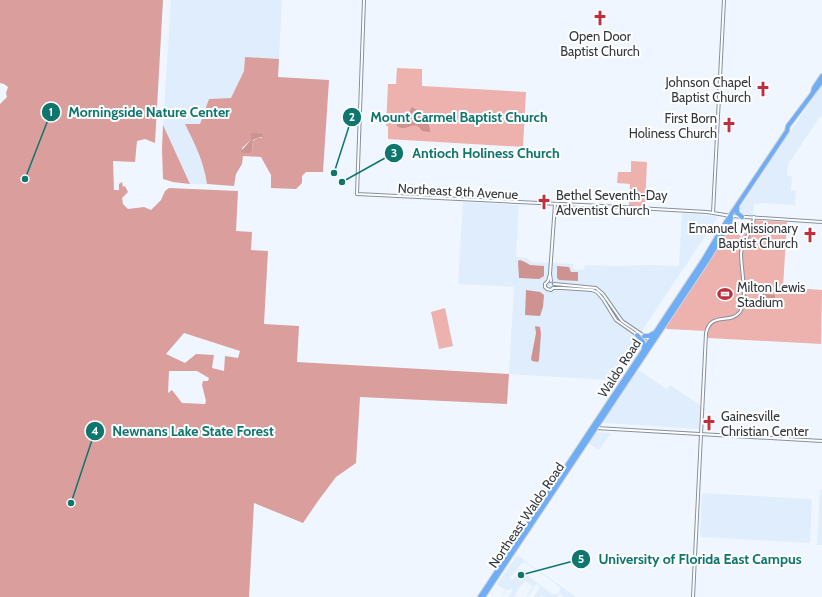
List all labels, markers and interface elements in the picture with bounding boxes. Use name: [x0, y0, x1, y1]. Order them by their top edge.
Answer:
church icon: Open Door Baptist Church: [591, 9, 609, 27]
place label: Open Door Baptist Church: [560, 28, 640, 59]
place label: Johnson Chapel Baptist Church: [664, 74, 751, 105]
church icon: Johnson Chapel Baptist Church: [754, 80, 772, 98]
callout: Morningside Nature Center: [41, 99, 238, 125]
text: Morningside Nature Center: [68, 103, 230, 121]
text: 1: [49, 104, 53, 119]
callout: Mount Carmel Baptist Church: [342, 104, 556, 130]
text: Mount Carmel Baptist Church: [370, 108, 548, 126]
text: 2: [349, 109, 355, 124]
place label: First Born Holiness Church: [629, 110, 717, 141]
church icon: First Born Holiness Church: [720, 116, 738, 134]
callout: Antioch Holiness Church: [384, 140, 567, 166]
text: Antioch Holiness Church: [412, 144, 560, 162]
text: 3: [391, 145, 397, 160]
street label: Northeast 8th Avenue: [397, 180, 519, 202]
place label: Bethel Seventh-Day Adventist Church: [556, 187, 668, 218]
church icon: Bethel Seventh-Day Adventist Church: [535, 193, 553, 211]
place label: Emanuel Missionary Baptist Church: [689, 220, 798, 251]
church icon: Emanuel Missionary Baptist Church: [801, 226, 819, 244]
place label: Milton Lewis Stadium: [737, 279, 806, 310]
sports icon: Milton Lewis Stadium: [716, 285, 734, 303]
street label: Waldo Road: [594, 336, 644, 400]
place label: Gainesville Christian Center: [721, 408, 809, 439]
church icon: Gainesville Christian Center: [700, 414, 718, 432]
callout: Newnans Lake State Forest: [85, 418, 282, 444]
text: Newnans Lake State Forest: [112, 422, 274, 440]
text: 4: [91, 423, 99, 438]
street label: Northeast Waldo Road: [485, 459, 567, 571]
callout: University of Florida East Campus: [571, 546, 810, 572]
text: University of Florida East Campus: [598, 550, 802, 568]
text: 5: [578, 551, 584, 566]

